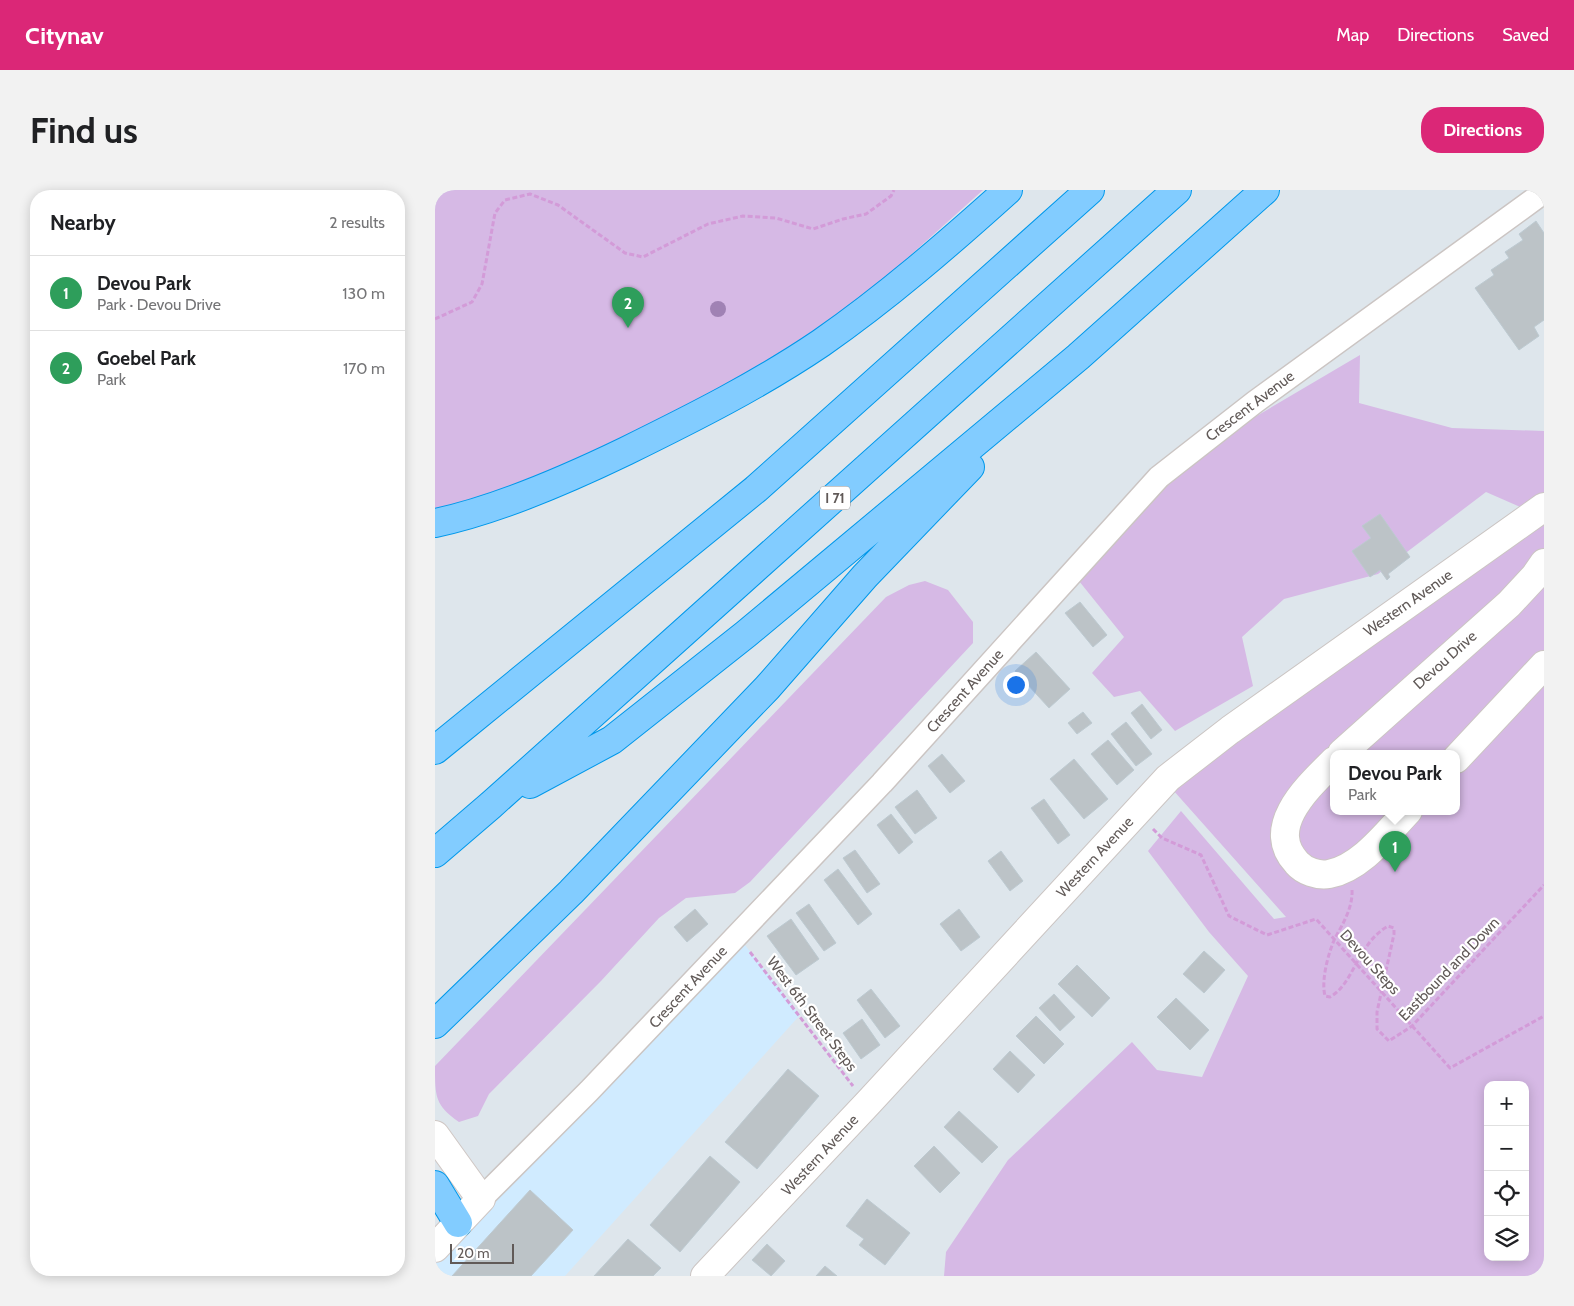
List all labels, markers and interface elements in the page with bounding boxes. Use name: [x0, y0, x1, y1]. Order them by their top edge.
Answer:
text: Citynav: [25, 21, 104, 50]
text: Map: [1336, 24, 1369, 46]
text: Directions: [1397, 24, 1474, 46]
text: Saved: [1502, 24, 1549, 46]
button: Directions: [1421, 107, 1544, 153]
text: Find us: [30, 109, 138, 152]
text: Nearby: [50, 210, 116, 235]
text: 2 results: [329, 213, 385, 232]
text: Devou Park: [97, 272, 191, 295]
text: 1: [63, 284, 69, 303]
text: 130 m: [342, 284, 385, 303]
pin: 2: [612, 287, 644, 328]
text: Park · Devou Drive: [97, 295, 221, 314]
text: Goebel Park: [97, 347, 196, 370]
text: 2: [62, 359, 70, 378]
text: 170 m: [343, 359, 385, 378]
street label: Crescent Avenue: [1202, 367, 1298, 445]
text: Park: [97, 370, 126, 389]
road number: I 71: [820, 486, 850, 510]
street label: Western Avenue: [1360, 566, 1456, 640]
street label: Devou Drive: [1410, 627, 1481, 693]
street label: Crescent Avenue: [923, 645, 1007, 736]
your location: [1003, 672, 1029, 698]
popup: [1330, 750, 1460, 815]
text: Devou Park: [1348, 762, 1442, 785]
text: Park: [1348, 785, 1377, 804]
street label: Western Avenue: [1053, 813, 1137, 901]
pin: 1: [1379, 831, 1411, 872]
street label: Eastbound and Down: [1395, 914, 1503, 1024]
street label: Devou Steps: [1336, 926, 1404, 998]
street label: Crescent Avenue: [645, 942, 731, 1032]
street label: West 6th Street Steps: [763, 953, 861, 1075]
map controls: [1484, 1081, 1529, 1261]
button: +: [1484, 1081, 1529, 1126]
street label: Western Avenue: [778, 1111, 862, 1199]
button: −: [1484, 1126, 1529, 1171]
button: locate: [1484, 1171, 1529, 1216]
button: layers: [1484, 1216, 1529, 1261]
scale bar: [450, 1241, 514, 1264]
text: 20 m: [457, 1244, 490, 1262]

